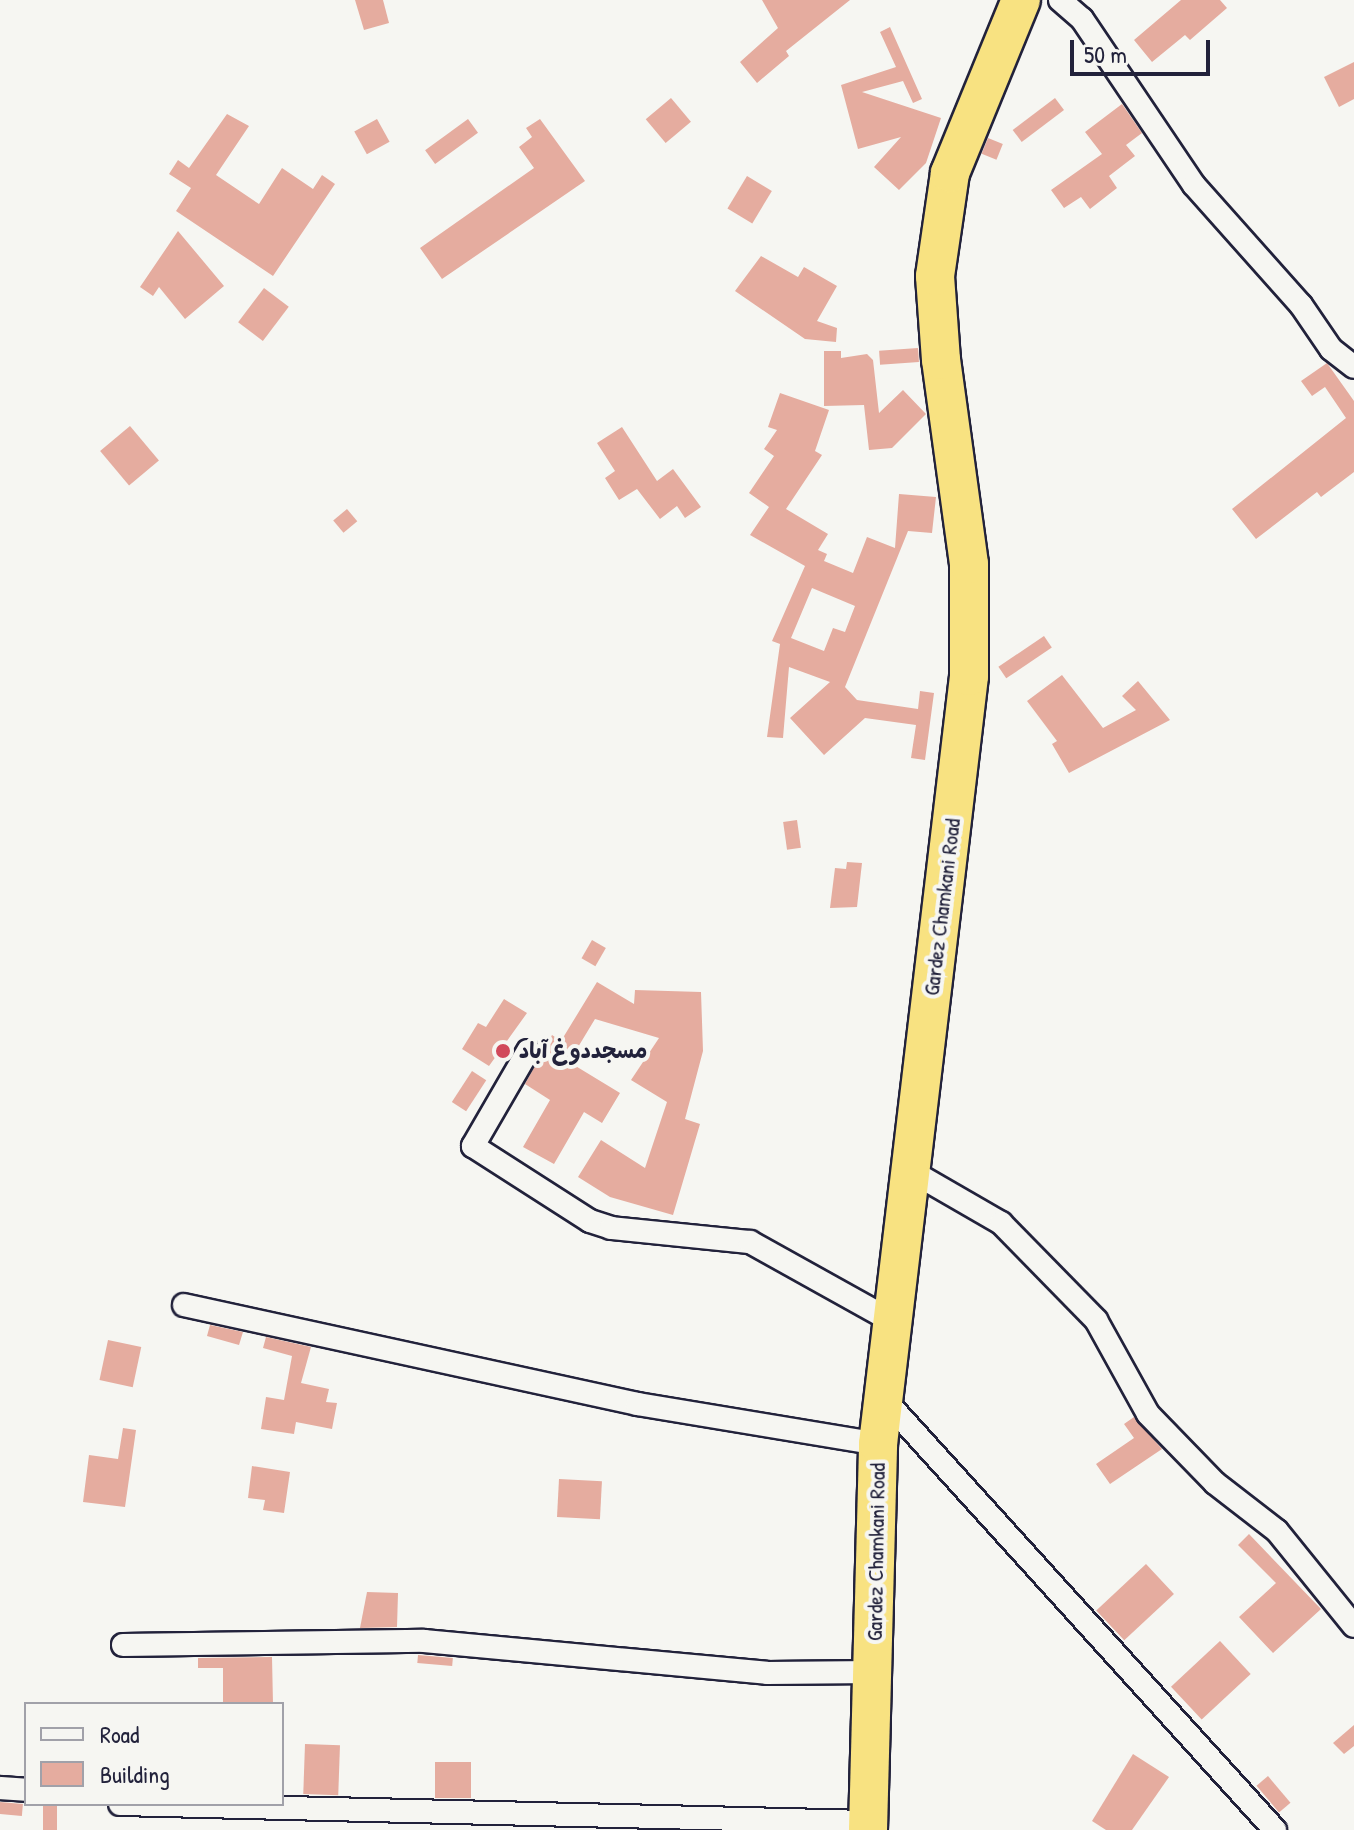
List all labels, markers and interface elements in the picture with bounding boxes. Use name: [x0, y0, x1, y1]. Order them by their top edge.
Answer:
scale bar: [1074, 24, 1214, 74]
text: 50 m: [1084, 38, 1127, 70]
street label: Gardez Chamkani Road: [918, 817, 966, 997]
place label: مسجددوغ آباد: [519, 1038, 647, 1064]
marker: مسجددوغ آباد: [494, 1042, 512, 1060]
street label: Gardez Chamkani Road: [861, 1463, 891, 1641]
legend: [24, 1702, 284, 1806]
text: Road: [100, 1718, 139, 1750]
text: Building: [100, 1758, 170, 1790]

